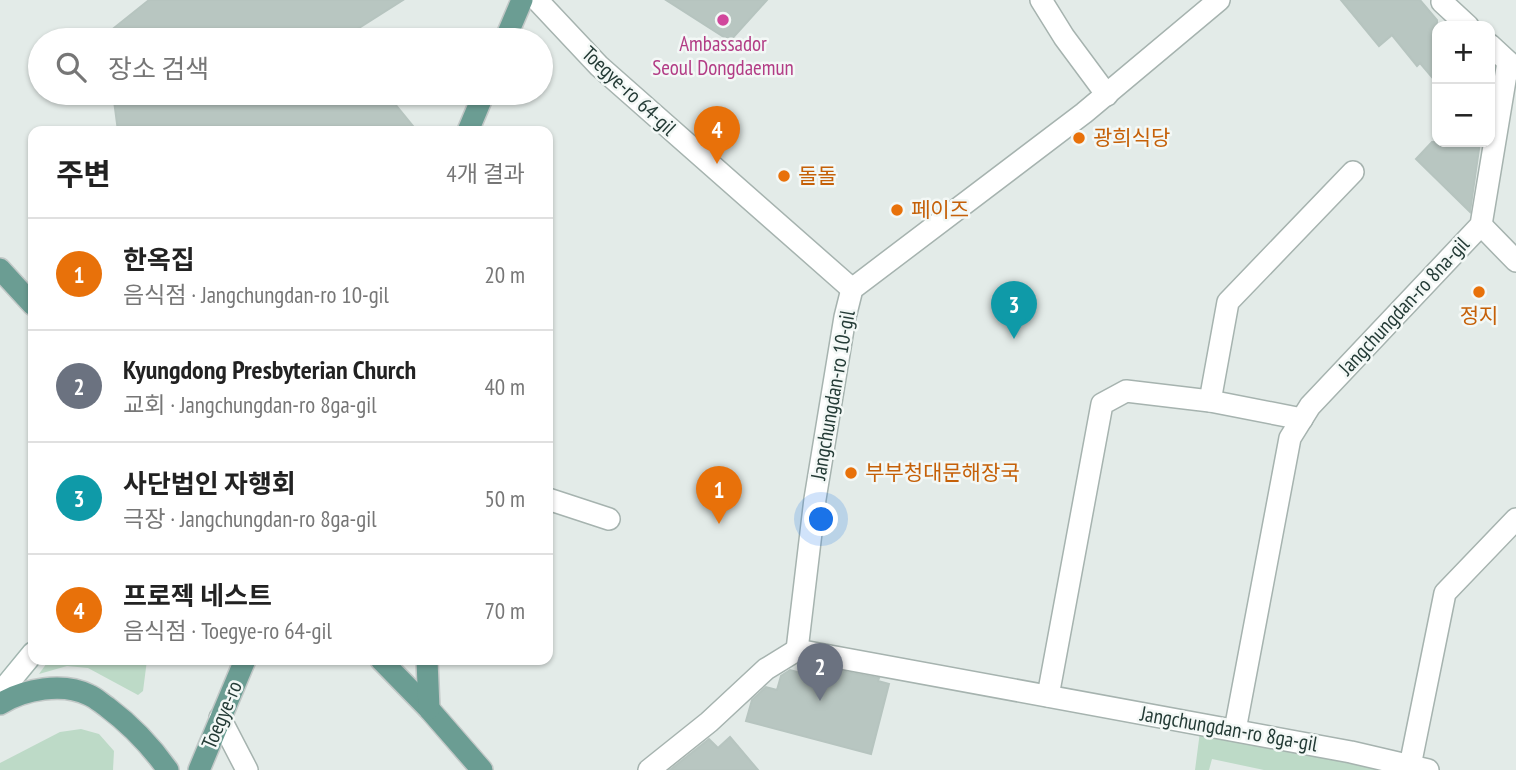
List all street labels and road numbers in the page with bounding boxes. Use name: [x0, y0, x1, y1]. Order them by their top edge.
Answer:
street label: Toegye-ro 64-gil: [576, 40, 682, 141]
street label: Jangchungdan-ro 8na-gil: [1332, 231, 1475, 381]
street label: Jangchungdan-ro 10-gil: [804, 308, 861, 483]
street label: Toegye-ro: [195, 677, 248, 753]
street label: Jangchungdan-ro 8ga-gil: [1137, 699, 1320, 757]

